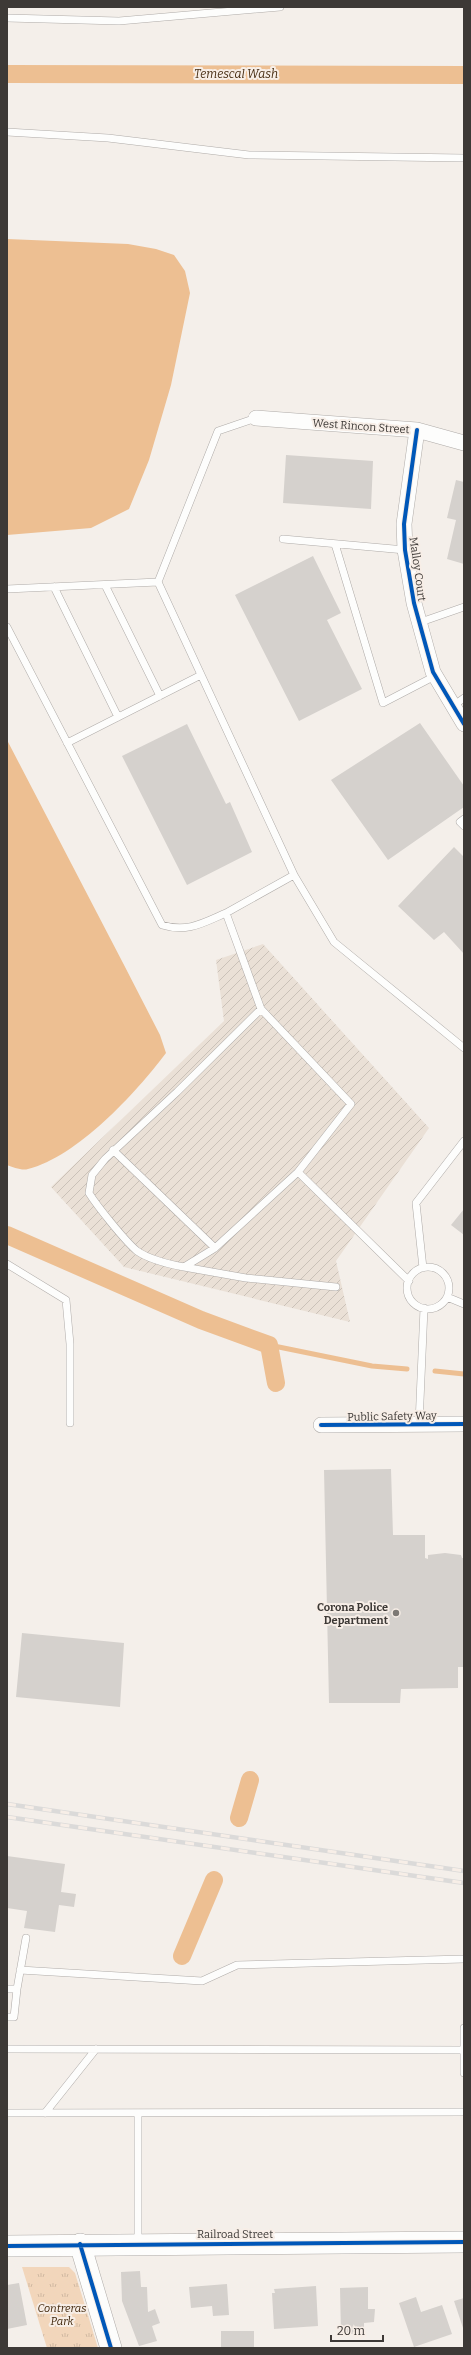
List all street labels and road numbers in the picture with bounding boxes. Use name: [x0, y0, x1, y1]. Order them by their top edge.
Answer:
street label: West Rincon Street: [312, 417, 410, 436]
street label: Malloy Court: [407, 536, 428, 602]
street label: Public Safety Way: [347, 1409, 437, 1424]
street label: Railroad Street: [197, 2228, 273, 2241]

